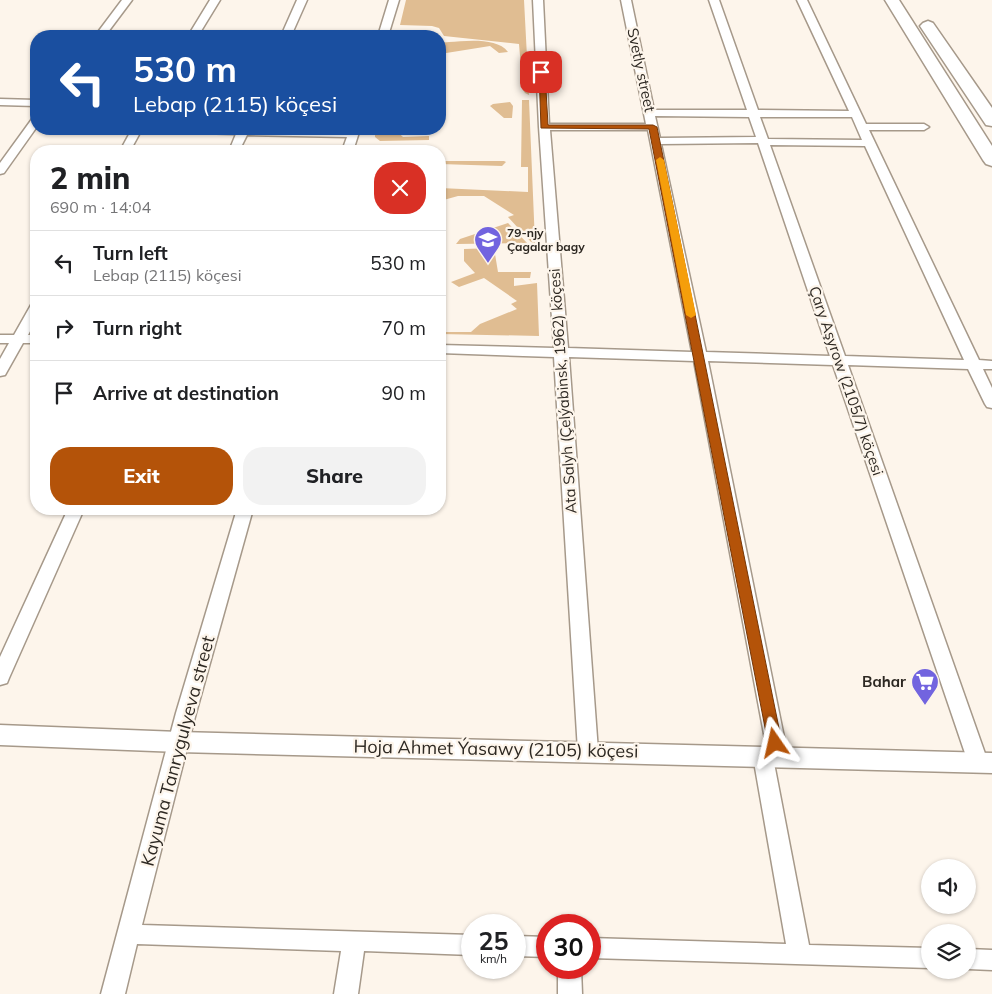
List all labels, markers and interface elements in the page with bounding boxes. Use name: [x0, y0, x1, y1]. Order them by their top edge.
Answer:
street label: Svetly street: [623, 26, 660, 114]
text: 530 m: [133, 47, 237, 91]
icon: left: [50, 50, 115, 115]
pin: [520, 51, 562, 93]
icon: arrive: [527, 58, 555, 86]
text: Lebap (2115) köçesi: [133, 90, 337, 118]
text: 2 min: [50, 159, 130, 197]
button: close: [374, 162, 426, 214]
text: 690 m · 14:04: [50, 197, 151, 217]
school or university icon: 79-njy Çagalar bagy: [473, 225, 503, 264]
place label: 79-njy Çagalar bagy: [507, 225, 585, 254]
text: Turn left: [93, 241, 168, 265]
icon: left: [50, 249, 78, 277]
text: 530 m: [370, 251, 426, 275]
text: Lebap (2115) köçesi: [93, 265, 241, 285]
street label: Ata Salyh (Çelýabinsk, 1962) köçesi: [544, 268, 581, 514]
street label: Çary Aşyrow (2105/7) köçesi: [805, 284, 888, 478]
icon: right: [50, 314, 78, 342]
text: Turn right: [93, 316, 182, 340]
text: 70 m: [382, 316, 426, 340]
icon: arrive: [50, 379, 78, 407]
text: Arrive at destination: [93, 381, 279, 405]
text: 90 m: [382, 381, 426, 405]
button: Exit: [50, 447, 233, 505]
button: Share: [243, 447, 426, 505]
street label: Kayuma Tanrygulyeva street: [136, 633, 219, 869]
supermarket icon: Bahar: [910, 667, 940, 706]
place label: Bahar: [862, 672, 906, 691]
position arrow: [748, 716, 800, 768]
street label: Hoja Ahmet Ýasawy (2105) köçesi: [353, 735, 639, 762]
map controls: [921, 859, 976, 979]
button: sound: [921, 859, 976, 914]
speed limit sign: 30: [536, 914, 601, 979]
button: layers: [921, 924, 976, 979]
text: 25: [478, 925, 509, 956]
text: km/h: [480, 951, 507, 966]

